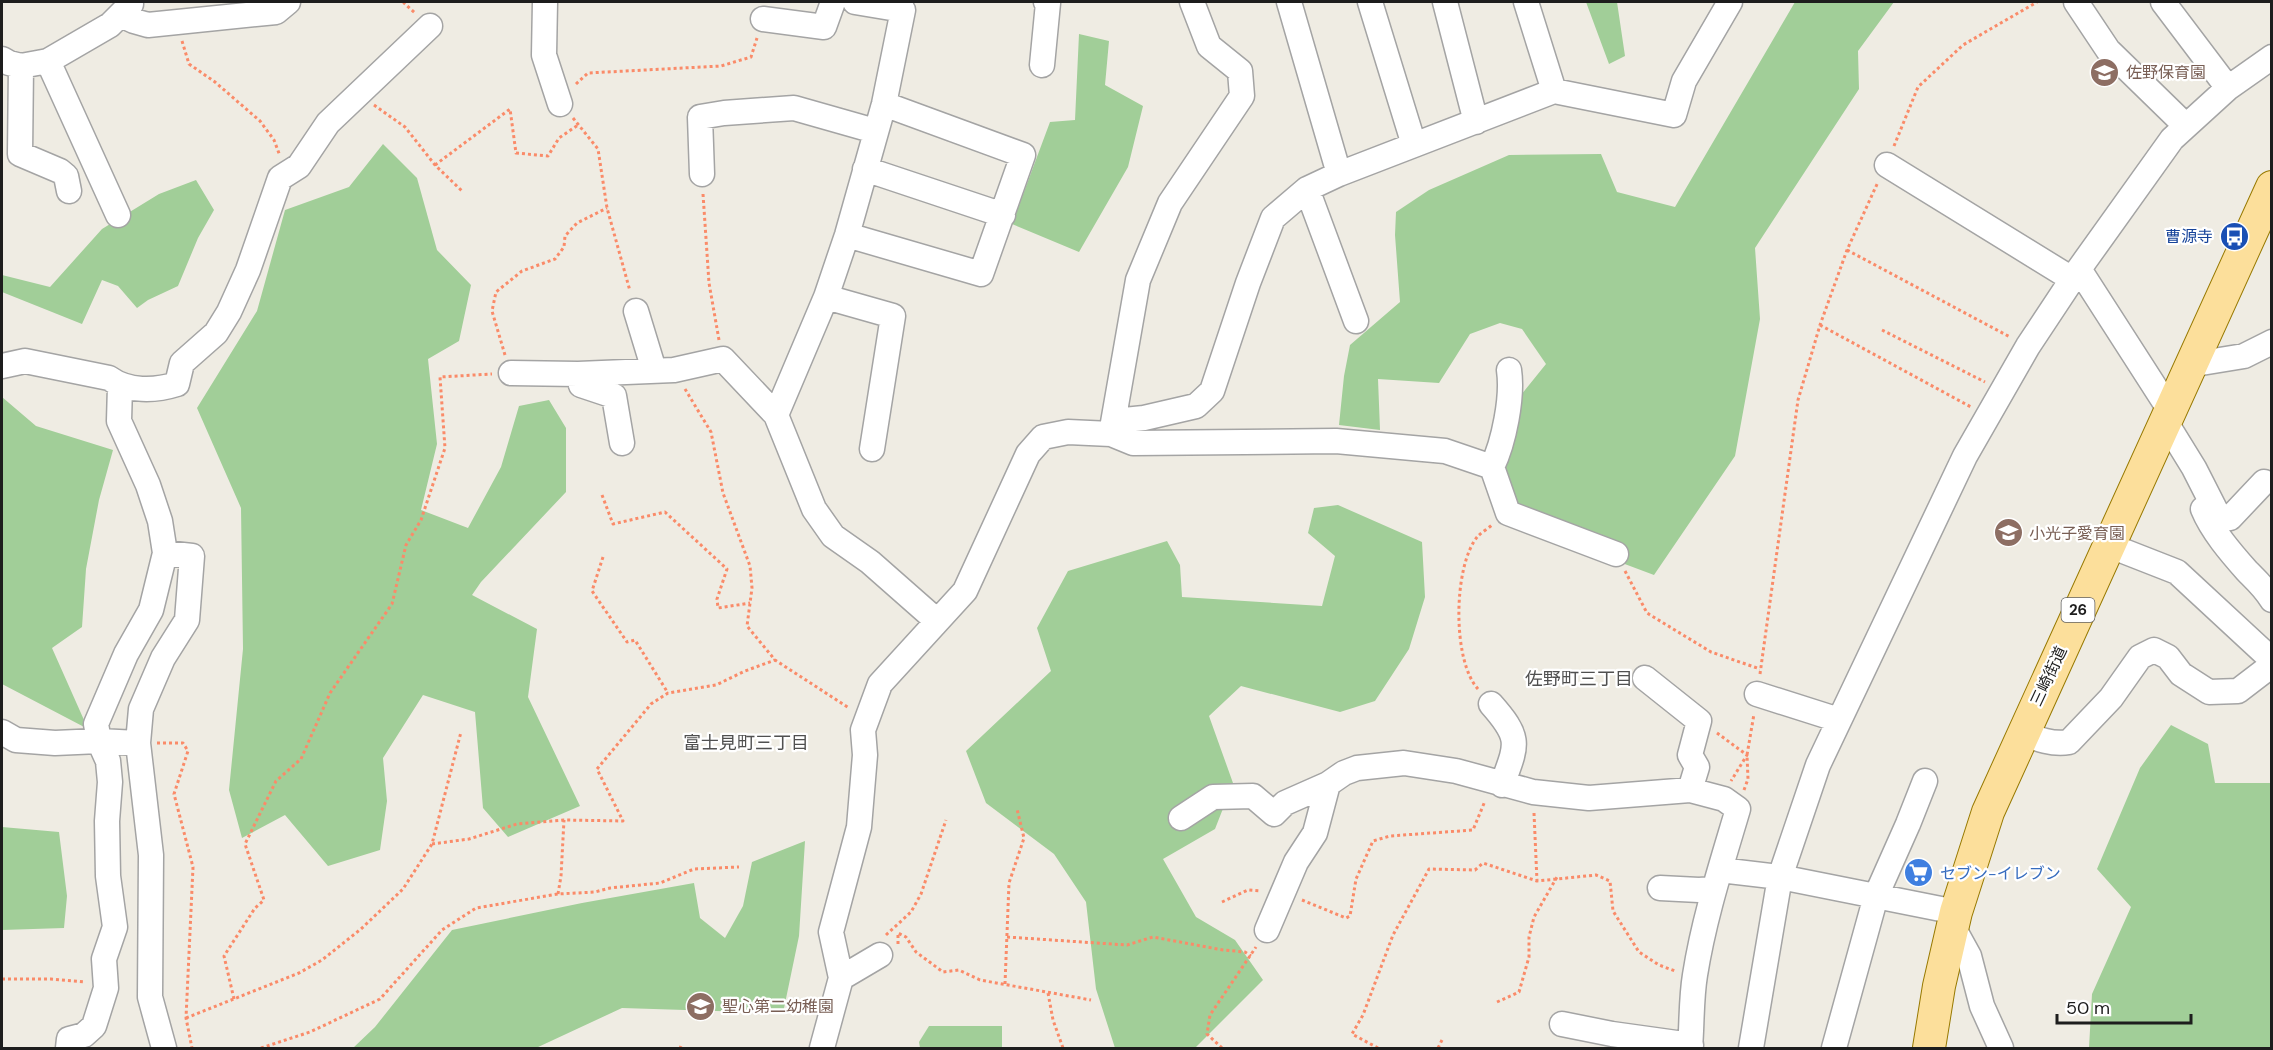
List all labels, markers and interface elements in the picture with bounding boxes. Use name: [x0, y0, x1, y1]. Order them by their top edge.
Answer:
school or university icon: 佐野保育園: [2089, 56, 2121, 88]
place label: 佐野保育園: [2126, 62, 2206, 83]
bus stop icon: 曹源寺: [2218, 220, 2250, 252]
place label: 曹源寺: [2165, 226, 2213, 247]
school or university icon: 小光子愛育園: [1992, 517, 2024, 549]
place label: 小光子愛育園: [2029, 523, 2125, 544]
road number: 26: [2062, 598, 2094, 622]
street label: 三崎街道: [2025, 643, 2071, 710]
district label: 佐野町三丁目: [1525, 667, 1633, 691]
district label: 富士見町三丁目: [683, 731, 809, 755]
supermarket icon: セブン-イレブン: [1903, 857, 1935, 889]
place label: セブン-イレブン: [1940, 863, 2061, 884]
scale bar: [2057, 987, 2190, 1025]
school or university icon: 聖心第二幼稚園: [685, 990, 717, 1022]
place label: 聖心第二幼稚園: [722, 996, 834, 1017]
text: 50 m: [2066, 996, 2110, 1020]

